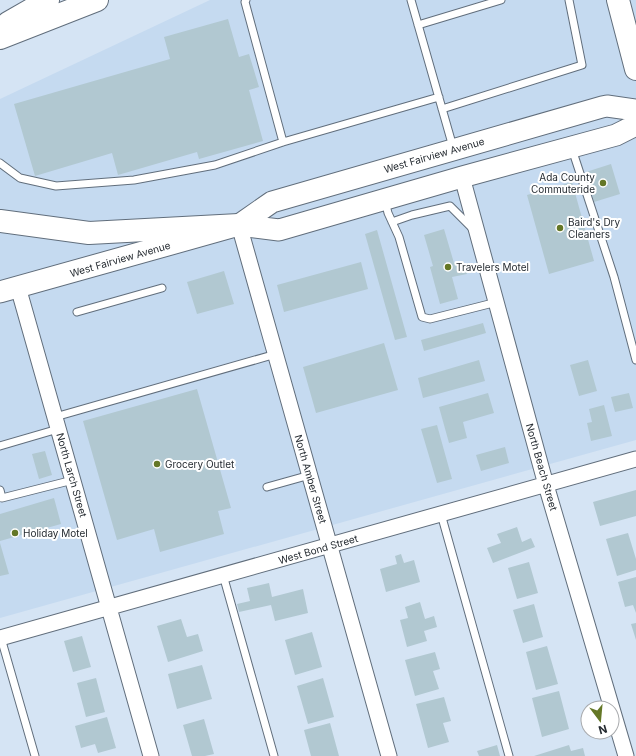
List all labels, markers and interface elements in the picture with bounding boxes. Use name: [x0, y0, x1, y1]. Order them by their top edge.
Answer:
street label: West Fairview Avenue: [382, 135, 486, 175]
place label: Ada County Commuteride: [531, 171, 595, 195]
marker: Ada County Commuteride: [598, 178, 608, 188]
place label: Baird's Dry Cleaners: [568, 216, 621, 240]
marker: Baird's Dry Cleaners: [555, 223, 565, 233]
street label: West Fairview Avenue: [68, 239, 172, 279]
place label: Travelers Motel: [456, 261, 529, 273]
marker: Travelers Motel: [443, 262, 453, 272]
street label: North Beach Street: [524, 422, 560, 513]
street label: North Larch Street: [54, 432, 90, 519]
street label: North Amber Street: [293, 433, 330, 526]
place label: Grocery Outlet: [165, 458, 235, 470]
marker: Grocery Outlet: [152, 459, 162, 469]
place label: Holiday Motel: [23, 527, 88, 539]
marker: Holiday Motel: [10, 528, 20, 538]
street label: West Bond Street: [277, 532, 360, 566]
north arrow: [580, 700, 620, 740]
text: N: [597, 722, 609, 737]

